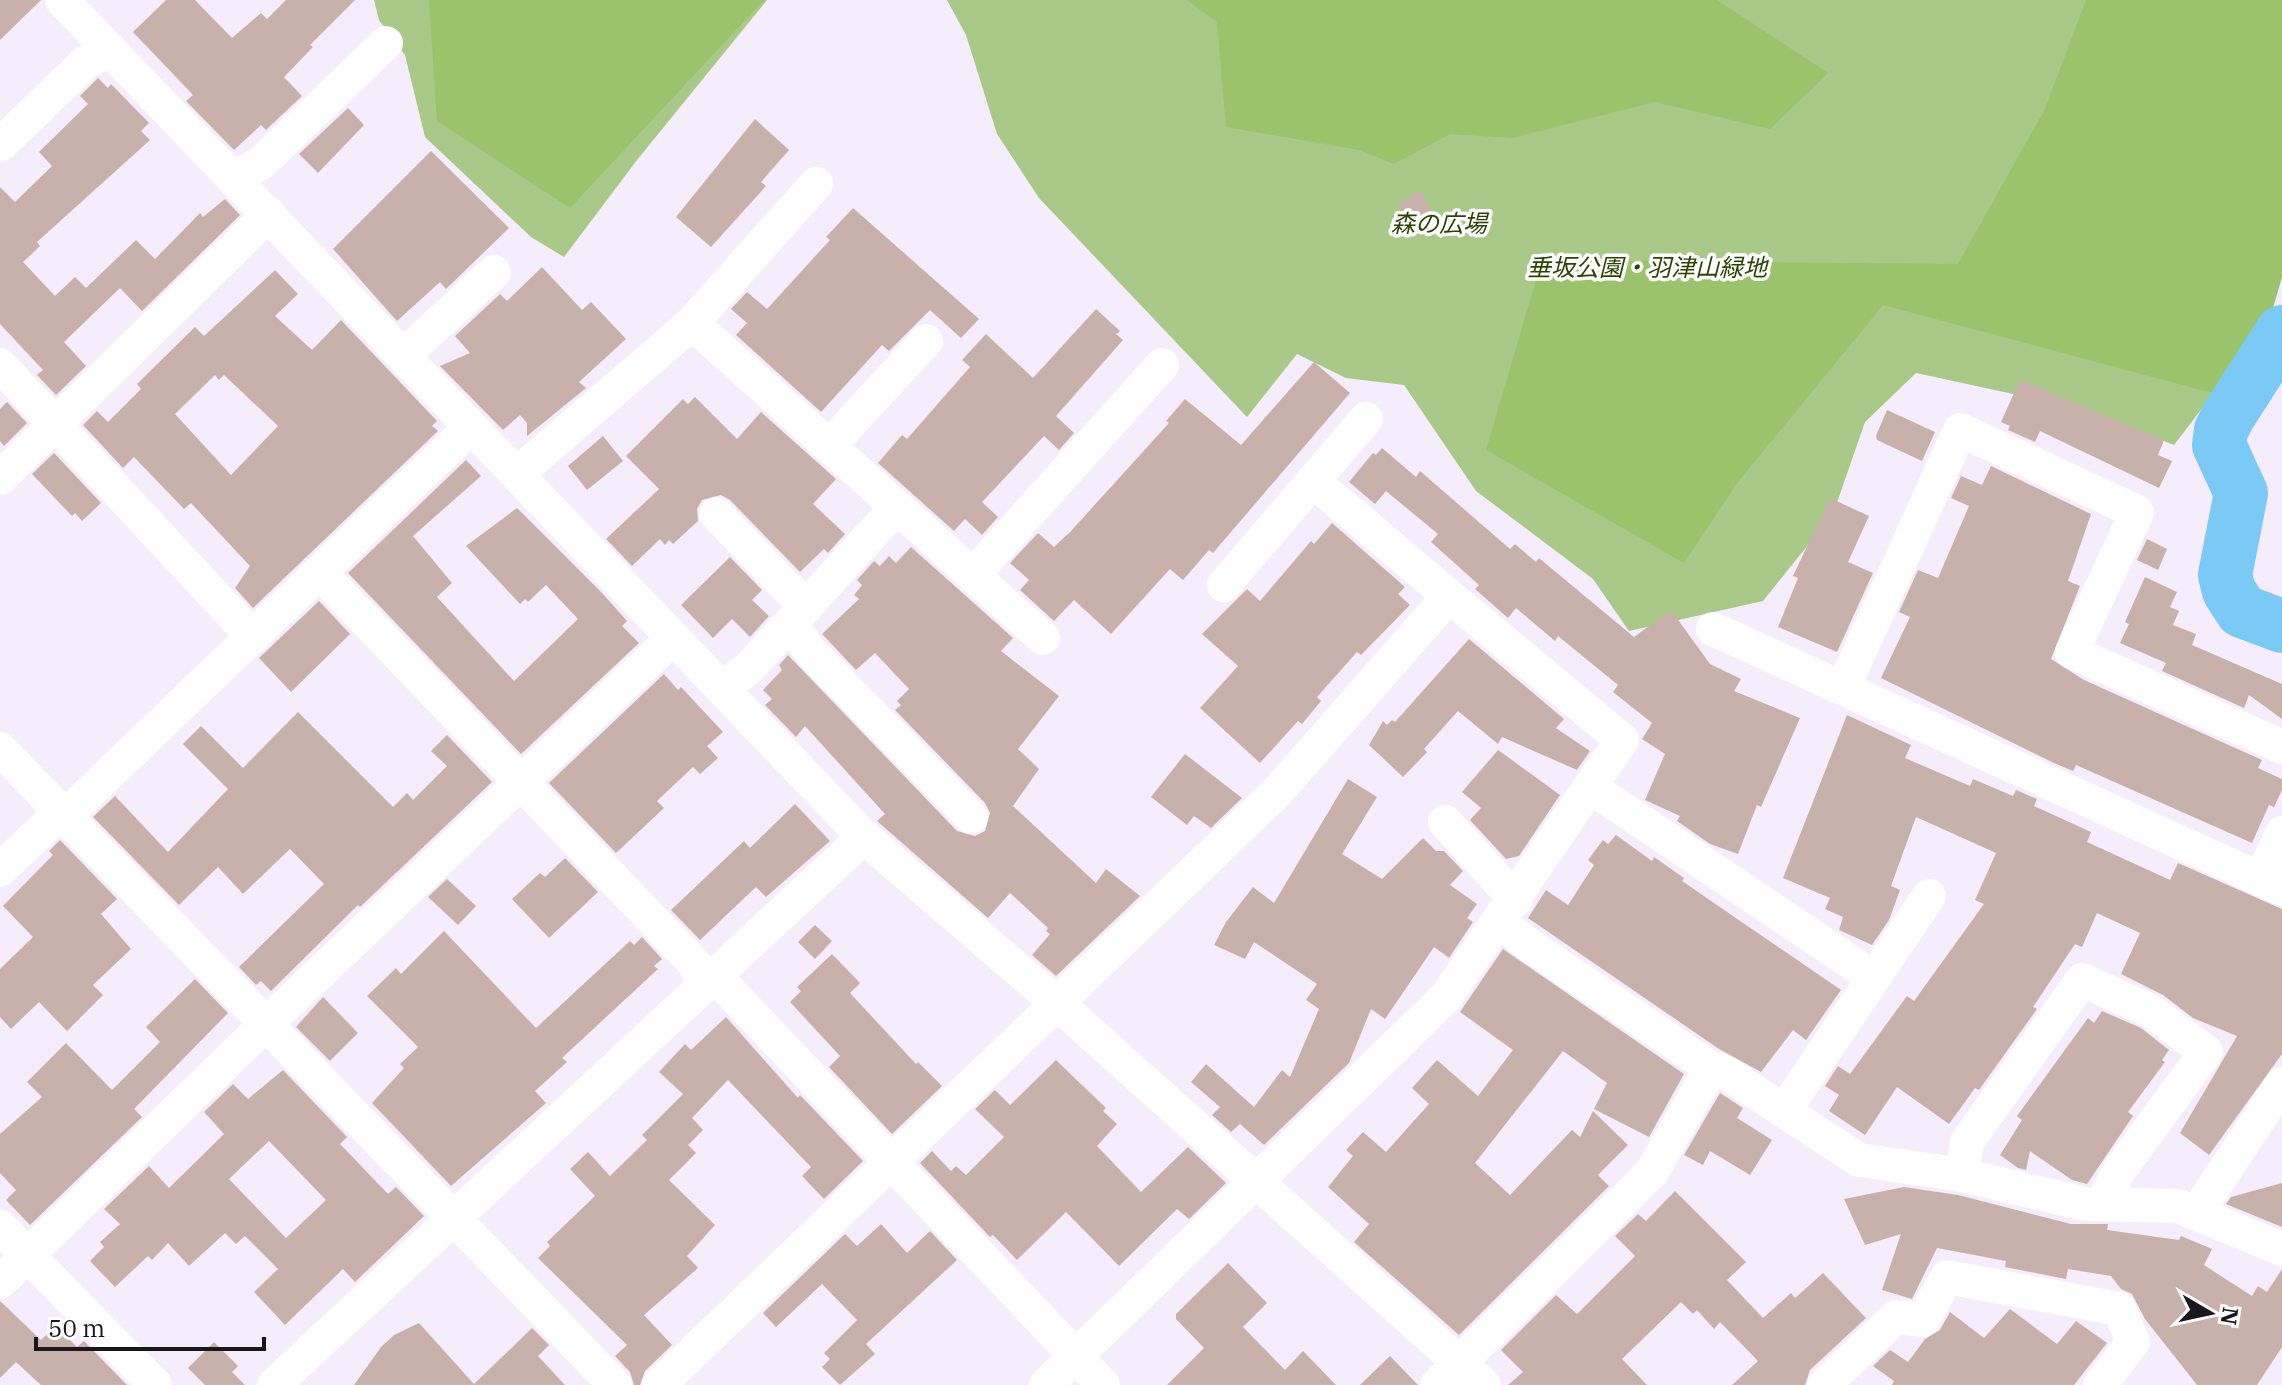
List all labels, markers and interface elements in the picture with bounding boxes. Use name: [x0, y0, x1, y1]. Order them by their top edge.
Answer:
park label: 森の広場: [1391, 207, 1490, 239]
park label: 垂坂公園・羽津山緑地: [1527, 251, 1770, 283]
north arrow: [2170, 1273, 2250, 1353]
scale bar: [36, 1301, 264, 1351]
text: N: [2215, 1305, 2246, 1327]
text: 50 m: [48, 1312, 105, 1344]

